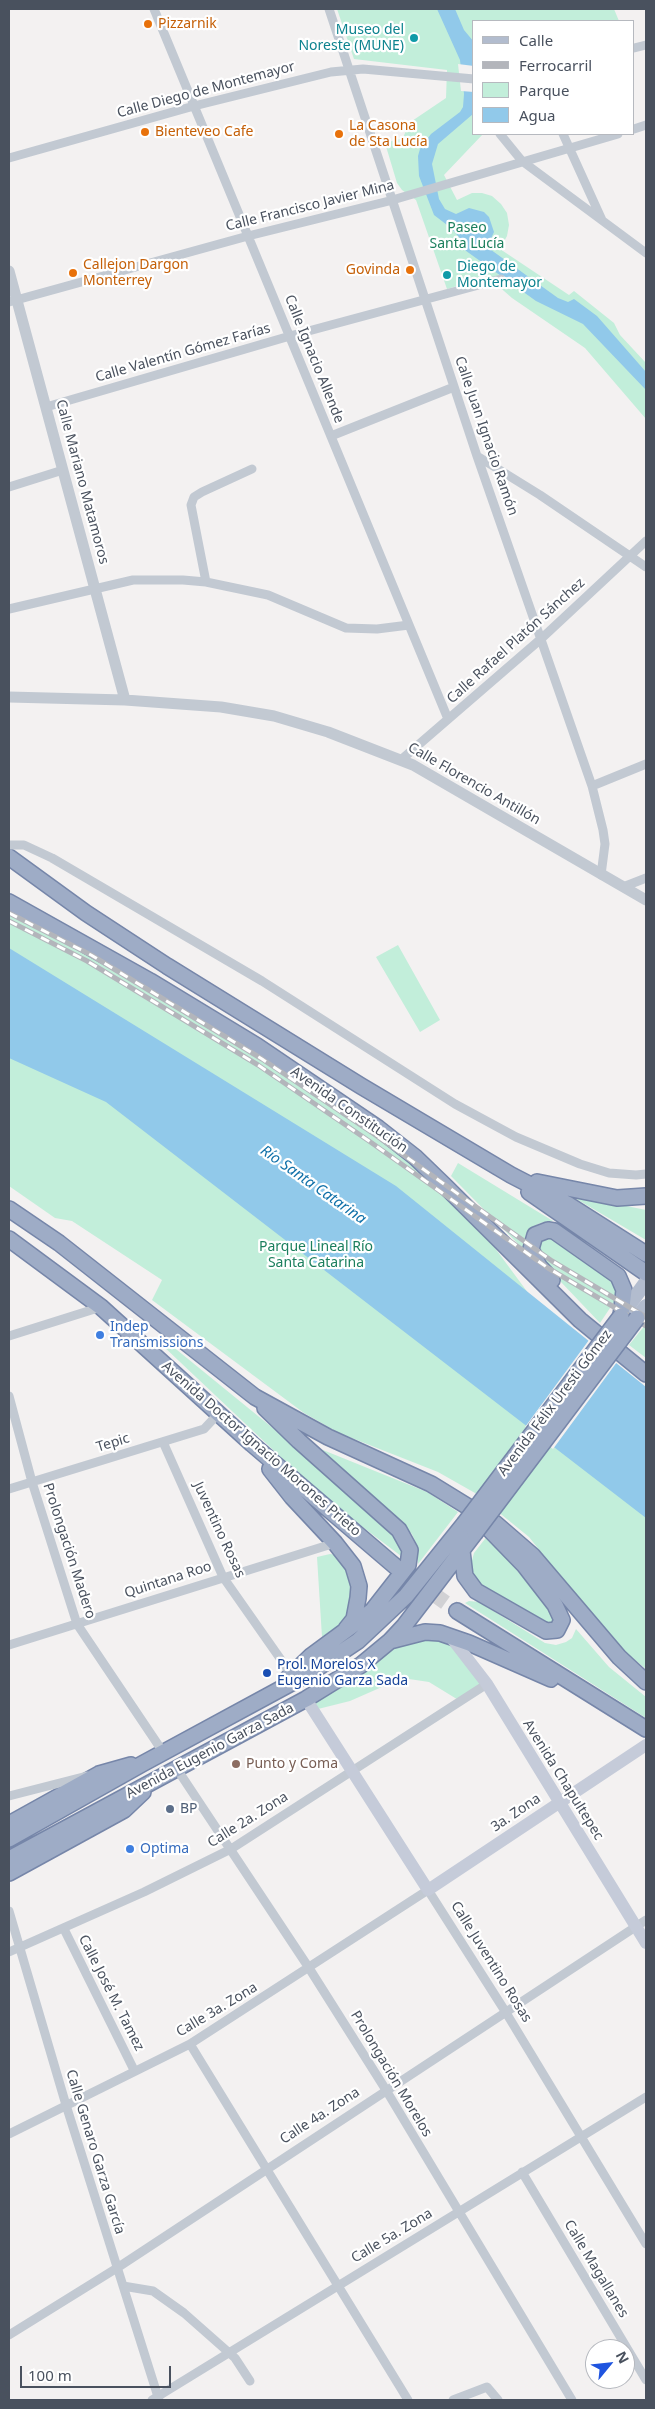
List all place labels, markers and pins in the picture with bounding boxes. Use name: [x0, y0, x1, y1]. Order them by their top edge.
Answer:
place label: Pizzarnik: [158, 16, 217, 32]
marker: Pizzarnik: [142, 18, 154, 30]
place label: Museo del Noreste (MUNE): [298, 22, 404, 54]
marker: Museo del Noreste (MUNE): [408, 32, 420, 44]
place label: La Casona de Sta Lucía: [349, 118, 428, 150]
place label: Bienteveo Cafe: [155, 124, 253, 140]
marker: Bienteveo Cafe: [139, 126, 151, 138]
marker: La Casona de Sta Lucía: [333, 128, 345, 140]
place label: Callejon Dargon Monterrey: [83, 257, 189, 290]
place label: Diego de Montemayor: [457, 259, 542, 292]
place label: Govinda: [346, 262, 400, 278]
marker: Govinda: [404, 264, 416, 276]
marker: Callejon Dargon Monterrey: [67, 267, 79, 279]
marker: Diego de Montemayor: [441, 269, 453, 281]
place label: Indep Transmissions: [110, 1319, 203, 1351]
marker: Indep Transmissions: [94, 1329, 106, 1341]
place label: Prol. Morelos X Eugenio Garza Sada: [277, 1657, 408, 1690]
marker: Prol. Morelos X Eugenio Garza Sada: [261, 1667, 273, 1679]
place label: Punto y Coma: [246, 1756, 338, 1772]
marker: Punto y Coma: [230, 1758, 242, 1770]
place label: BP: [180, 1801, 198, 1817]
marker: BP: [164, 1803, 176, 1815]
place label: Optima: [140, 1841, 189, 1857]
marker: Optima: [124, 1843, 136, 1855]

